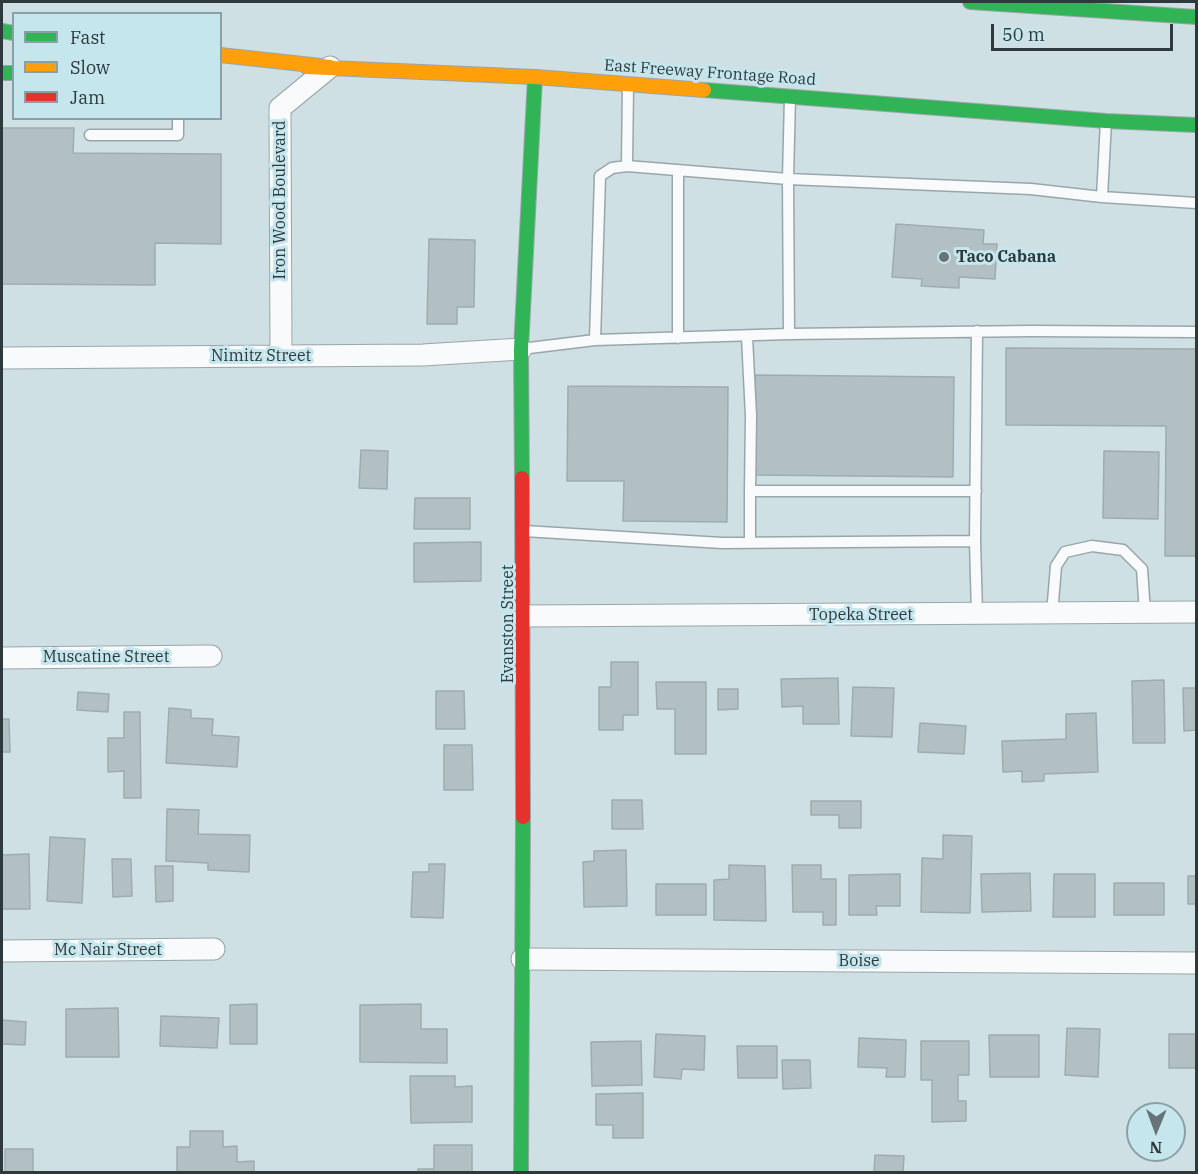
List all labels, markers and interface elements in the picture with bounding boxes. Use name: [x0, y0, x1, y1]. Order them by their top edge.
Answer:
legend: [12, 12, 222, 120]
scale bar: [994, 12, 1176, 50]
text: 50 m: [1002, 23, 1045, 46]
text: Fast: [70, 26, 105, 49]
text: Slow: [70, 56, 110, 79]
street label: East Freeway Frontage Road: [603, 56, 817, 90]
text: Jam: [70, 86, 105, 109]
street label: Iron Wood Boulevard: [270, 120, 290, 280]
place label: Taco Cabana: [956, 247, 1056, 267]
marker: Taco Cabana: [937, 250, 951, 264]
street label: Nimitz Street: [211, 346, 311, 366]
street label: Evanston Street: [498, 565, 518, 683]
street label: Topeka Street: [809, 605, 913, 625]
street label: Muscatine Street: [43, 647, 169, 667]
street label: Mc Nair Street: [54, 940, 162, 960]
street label: Boise: [838, 951, 880, 971]
north arrow: [1126, 1102, 1186, 1162]
text: N: [1149, 1138, 1162, 1158]

